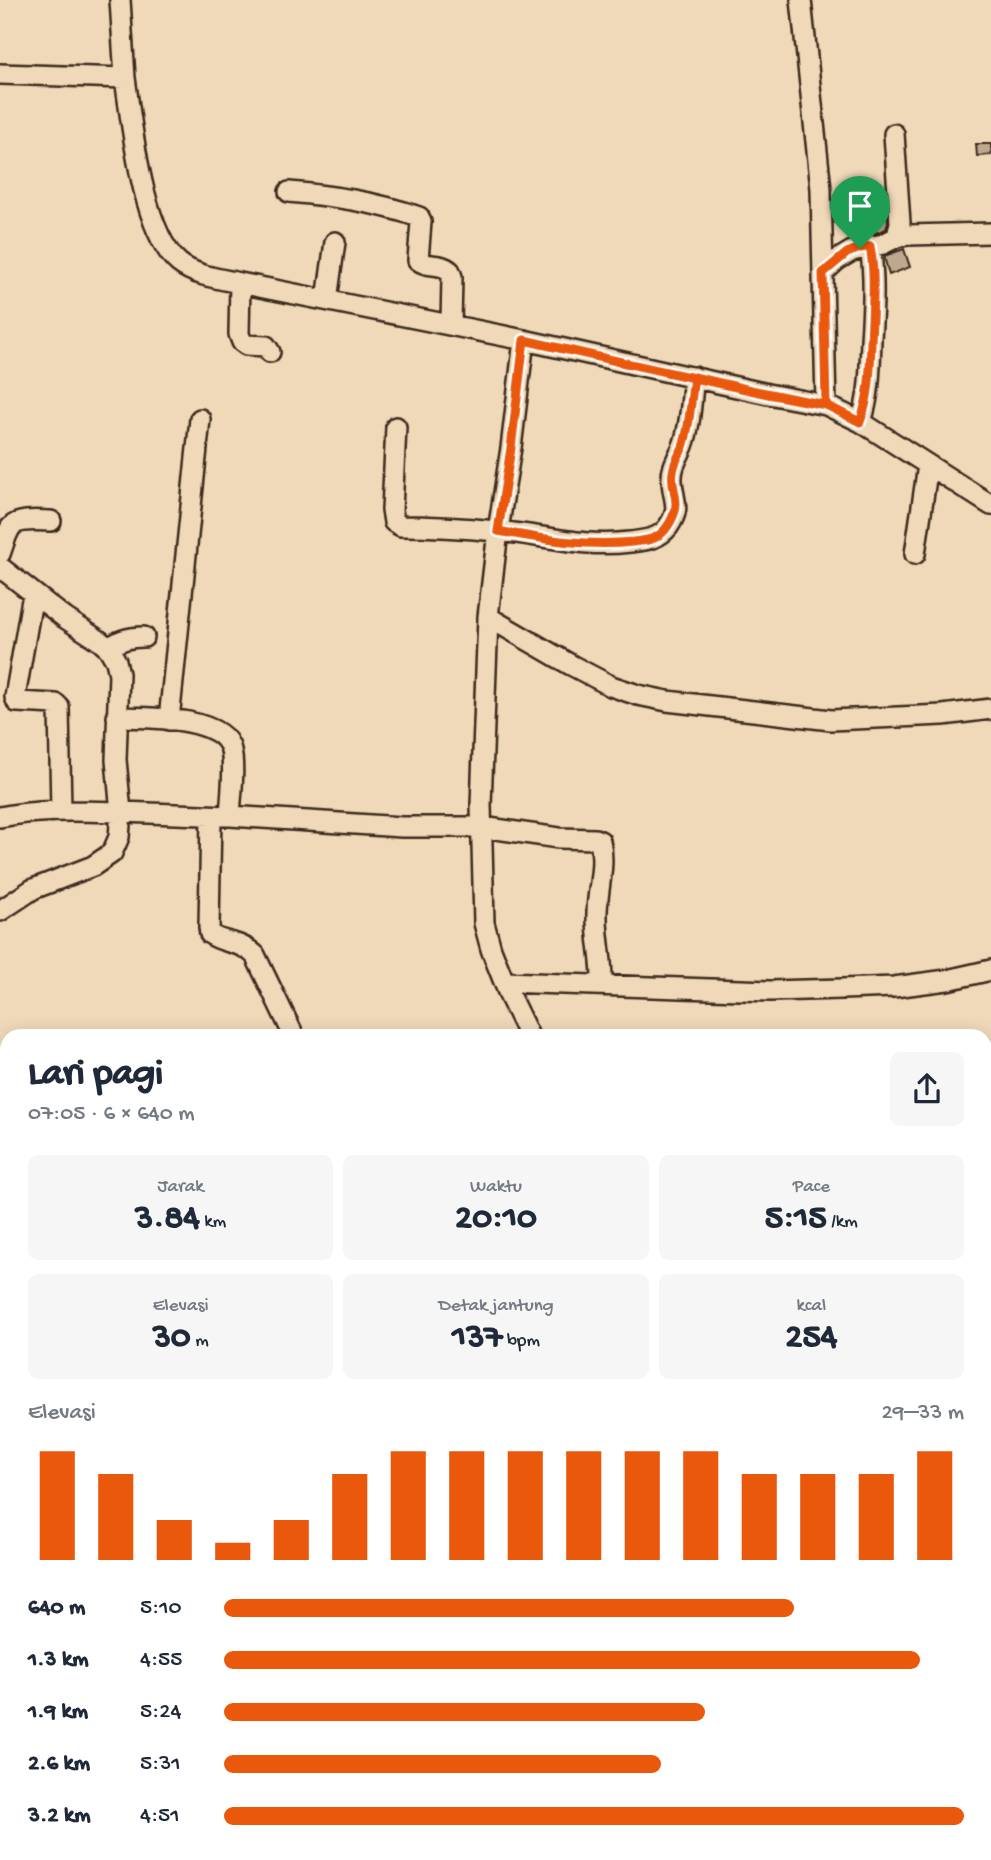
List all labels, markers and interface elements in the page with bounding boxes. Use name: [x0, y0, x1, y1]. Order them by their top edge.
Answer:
pin: [830, 176, 890, 248]
icon: arrive: [841, 187, 879, 225]
button: share: [890, 1052, 964, 1126]
text: Lari pagi: [28, 1053, 163, 1097]
text: 07:05 · 6 × 640 m: [28, 1101, 195, 1128]
text: Jarak: [157, 1176, 204, 1199]
text: Waktu: [470, 1176, 522, 1199]
text: Pace: [793, 1176, 830, 1199]
text: 3.84: [135, 1199, 200, 1240]
text: 20:10: [455, 1199, 537, 1240]
text: 5:15: [765, 1199, 827, 1240]
text: km: [200, 1211, 226, 1234]
text: /km: [827, 1211, 858, 1234]
text: Elevasi: [153, 1295, 209, 1318]
text: Detak jantung: [438, 1295, 554, 1318]
text: kcal: [796, 1295, 826, 1318]
text: 30: [153, 1318, 191, 1359]
text: 137: [452, 1318, 503, 1359]
text: 254: [785, 1318, 837, 1359]
text: m: [191, 1330, 209, 1353]
text: bpm: [503, 1330, 540, 1353]
text: Elevasi: [28, 1400, 96, 1427]
text: 29–33 m: [881, 1400, 964, 1427]
text: 640 m: [28, 1595, 85, 1622]
text: 5:10: [140, 1595, 182, 1622]
text: 1.3 km: [28, 1647, 88, 1674]
text: 4:55: [140, 1647, 182, 1674]
text: 1.9 km: [28, 1699, 88, 1726]
text: 5:24: [140, 1699, 181, 1726]
text: 2.6 km: [28, 1751, 90, 1778]
text: 5:31: [140, 1751, 181, 1778]
text: 3.2 km: [28, 1803, 90, 1830]
text: 4:51: [140, 1803, 180, 1830]

